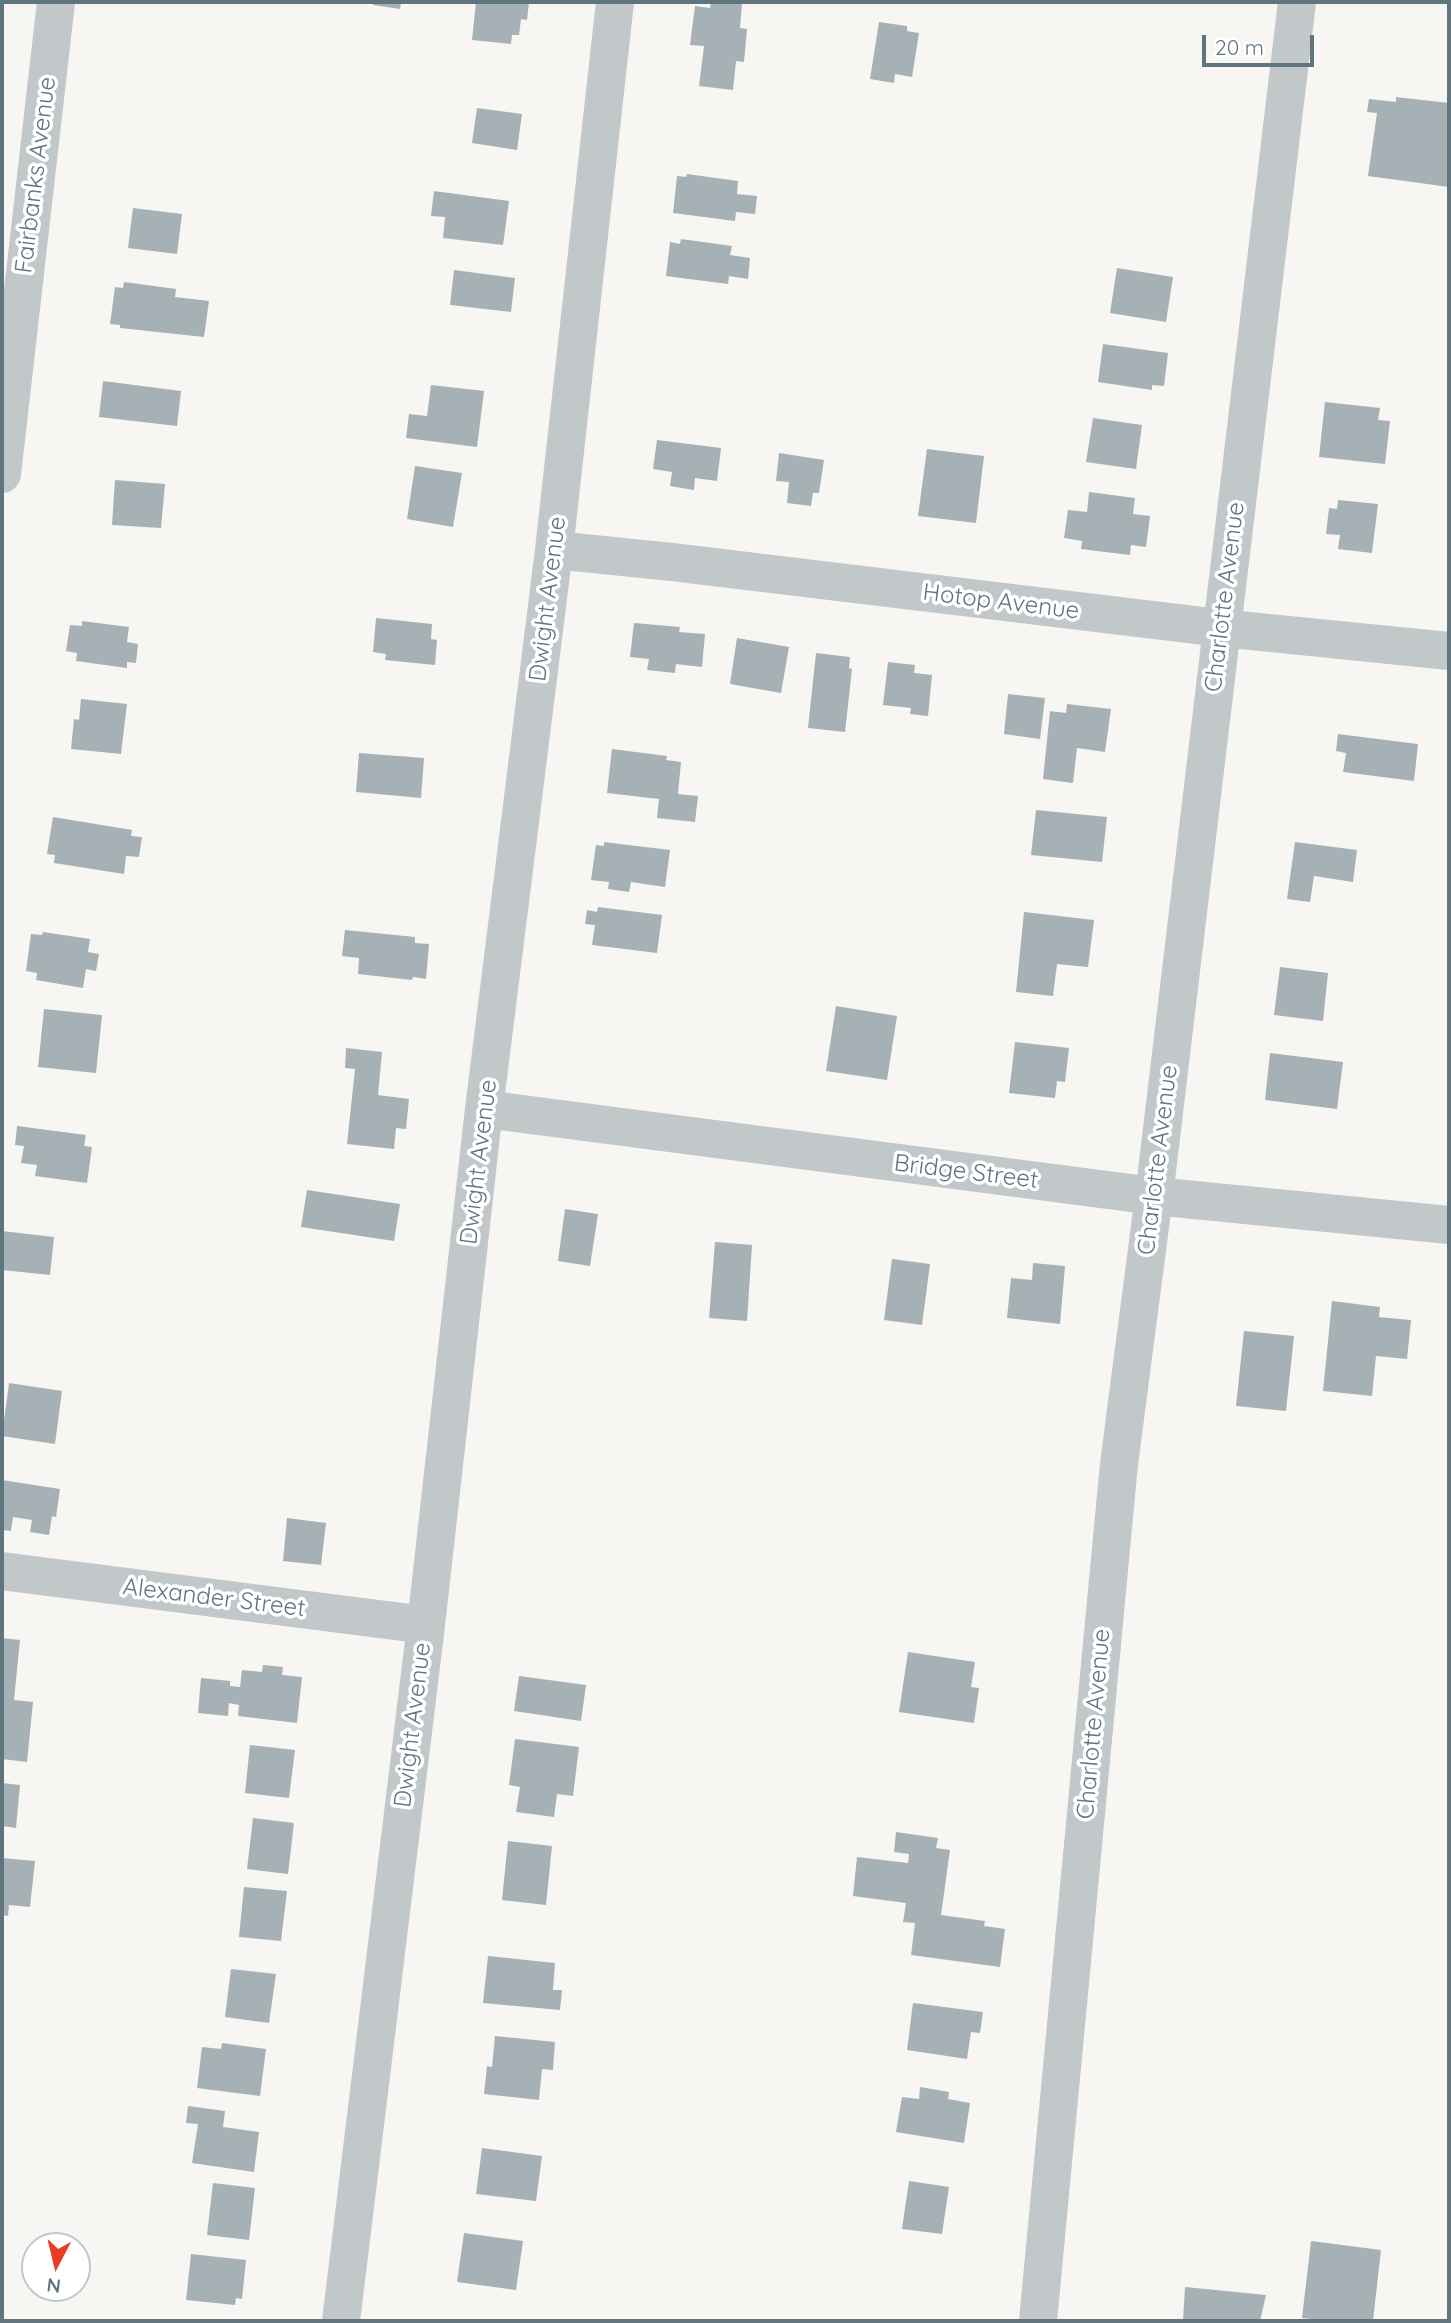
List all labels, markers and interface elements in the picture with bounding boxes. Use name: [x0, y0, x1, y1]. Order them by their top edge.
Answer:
scale bar: [1206, 21, 1318, 65]
text: 20 m: [1215, 34, 1264, 60]
street label: Fairbanks Avenue: [10, 75, 62, 275]
street label: Charlotte Avenue: [1199, 500, 1251, 694]
street label: Dwight Avenue: [524, 515, 572, 683]
street label: Hotop Avenue: [921, 578, 1081, 626]
street label: Charlotte Avenue: [1132, 1063, 1184, 1257]
street label: Dwight Avenue: [455, 1078, 503, 1246]
street label: Bridge Street: [892, 1149, 1040, 1195]
street label: Alexander Street: [121, 1573, 307, 1623]
street label: Charlotte Avenue: [1071, 1628, 1117, 1820]
street label: Dwight Avenue: [389, 1641, 437, 1809]
north arrow: [21, 2232, 91, 2302]
text: N: [45, 2273, 62, 2299]

